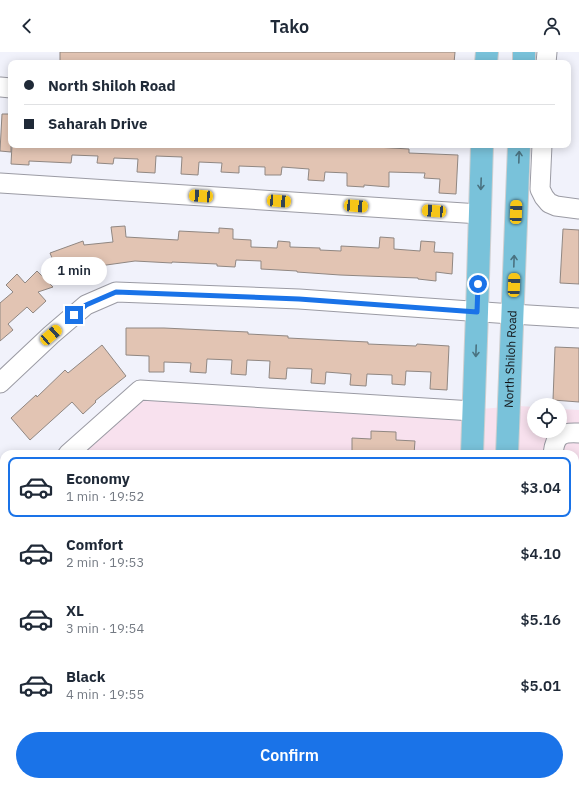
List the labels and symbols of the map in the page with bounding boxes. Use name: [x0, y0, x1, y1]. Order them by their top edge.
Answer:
one-way arrow: [515, 151, 522, 164]
one-way arrow: [477, 177, 485, 190]
car: [189, 189, 213, 203]
car: [267, 194, 291, 208]
car: [344, 199, 368, 213]
car: [510, 200, 522, 224]
car: [422, 204, 446, 218]
one-way arrow: [511, 255, 518, 268]
callout: 1 min: [41, 257, 107, 285]
car: [508, 273, 520, 297]
route start: [469, 275, 487, 293]
route end: [65, 306, 83, 324]
street label: North Shiloh Road: [501, 310, 520, 408]
car: [38, 323, 64, 347]
one-way arrow: [472, 344, 479, 357]

